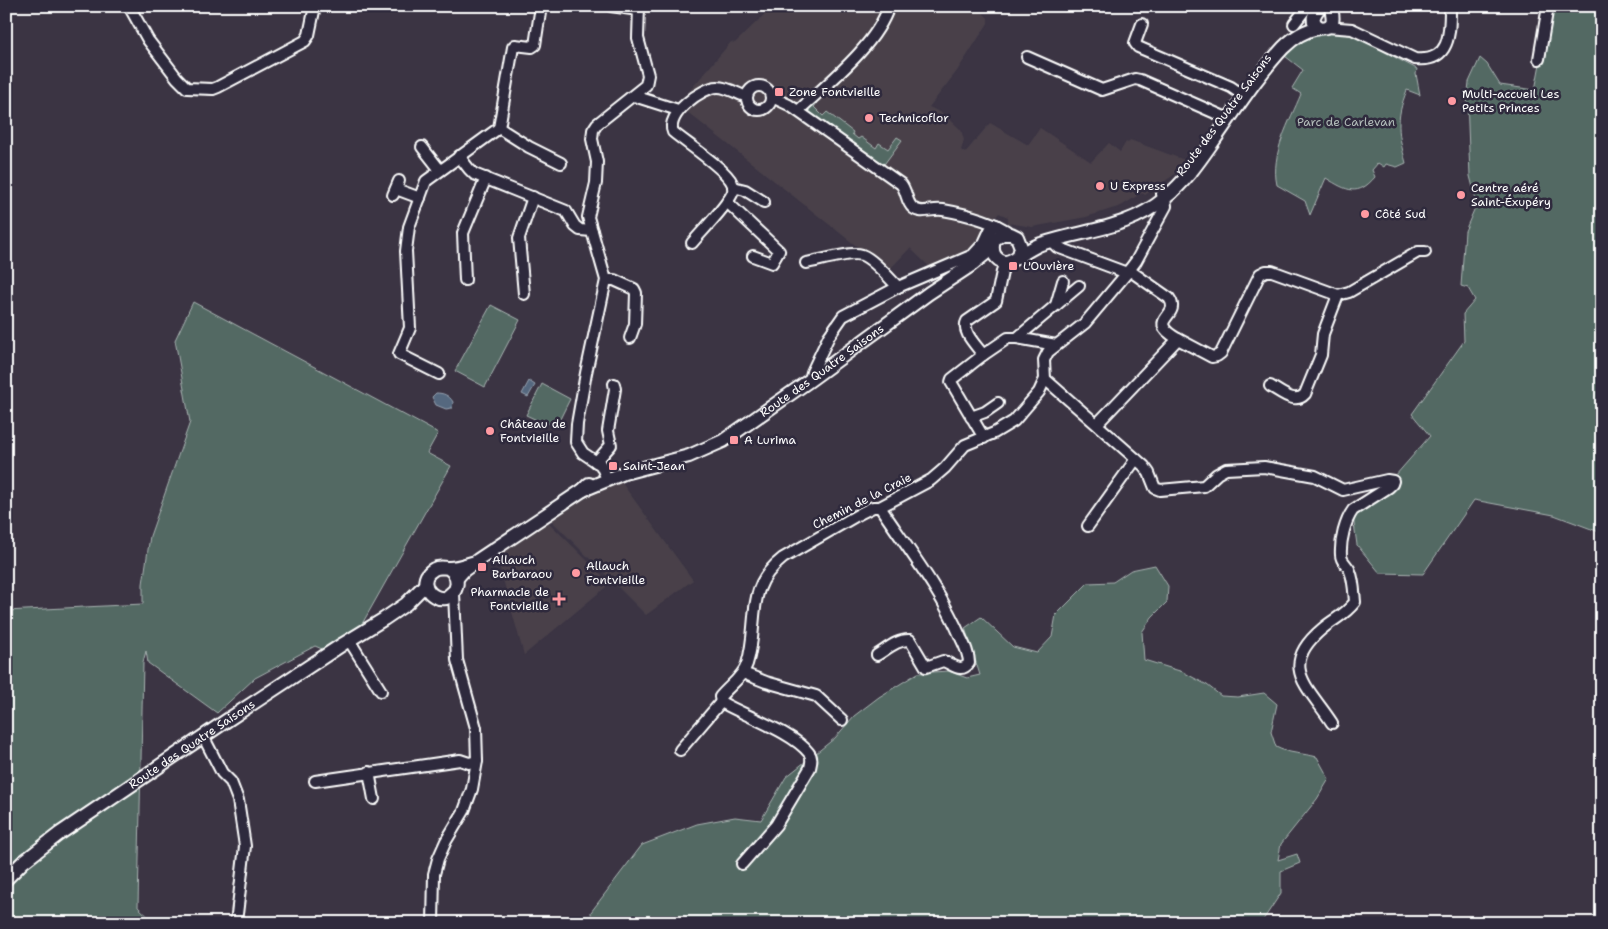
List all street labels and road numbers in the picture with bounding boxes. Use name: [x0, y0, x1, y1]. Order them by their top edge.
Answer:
street label: Route des Quatre Saisons: [1173, 51, 1275, 179]
street label: Route des Quatre Saisons: [757, 321, 887, 421]
street label: Chemin de la Craie: [810, 469, 914, 533]
street label: Route des Quatre Saisons: [126, 696, 258, 793]

